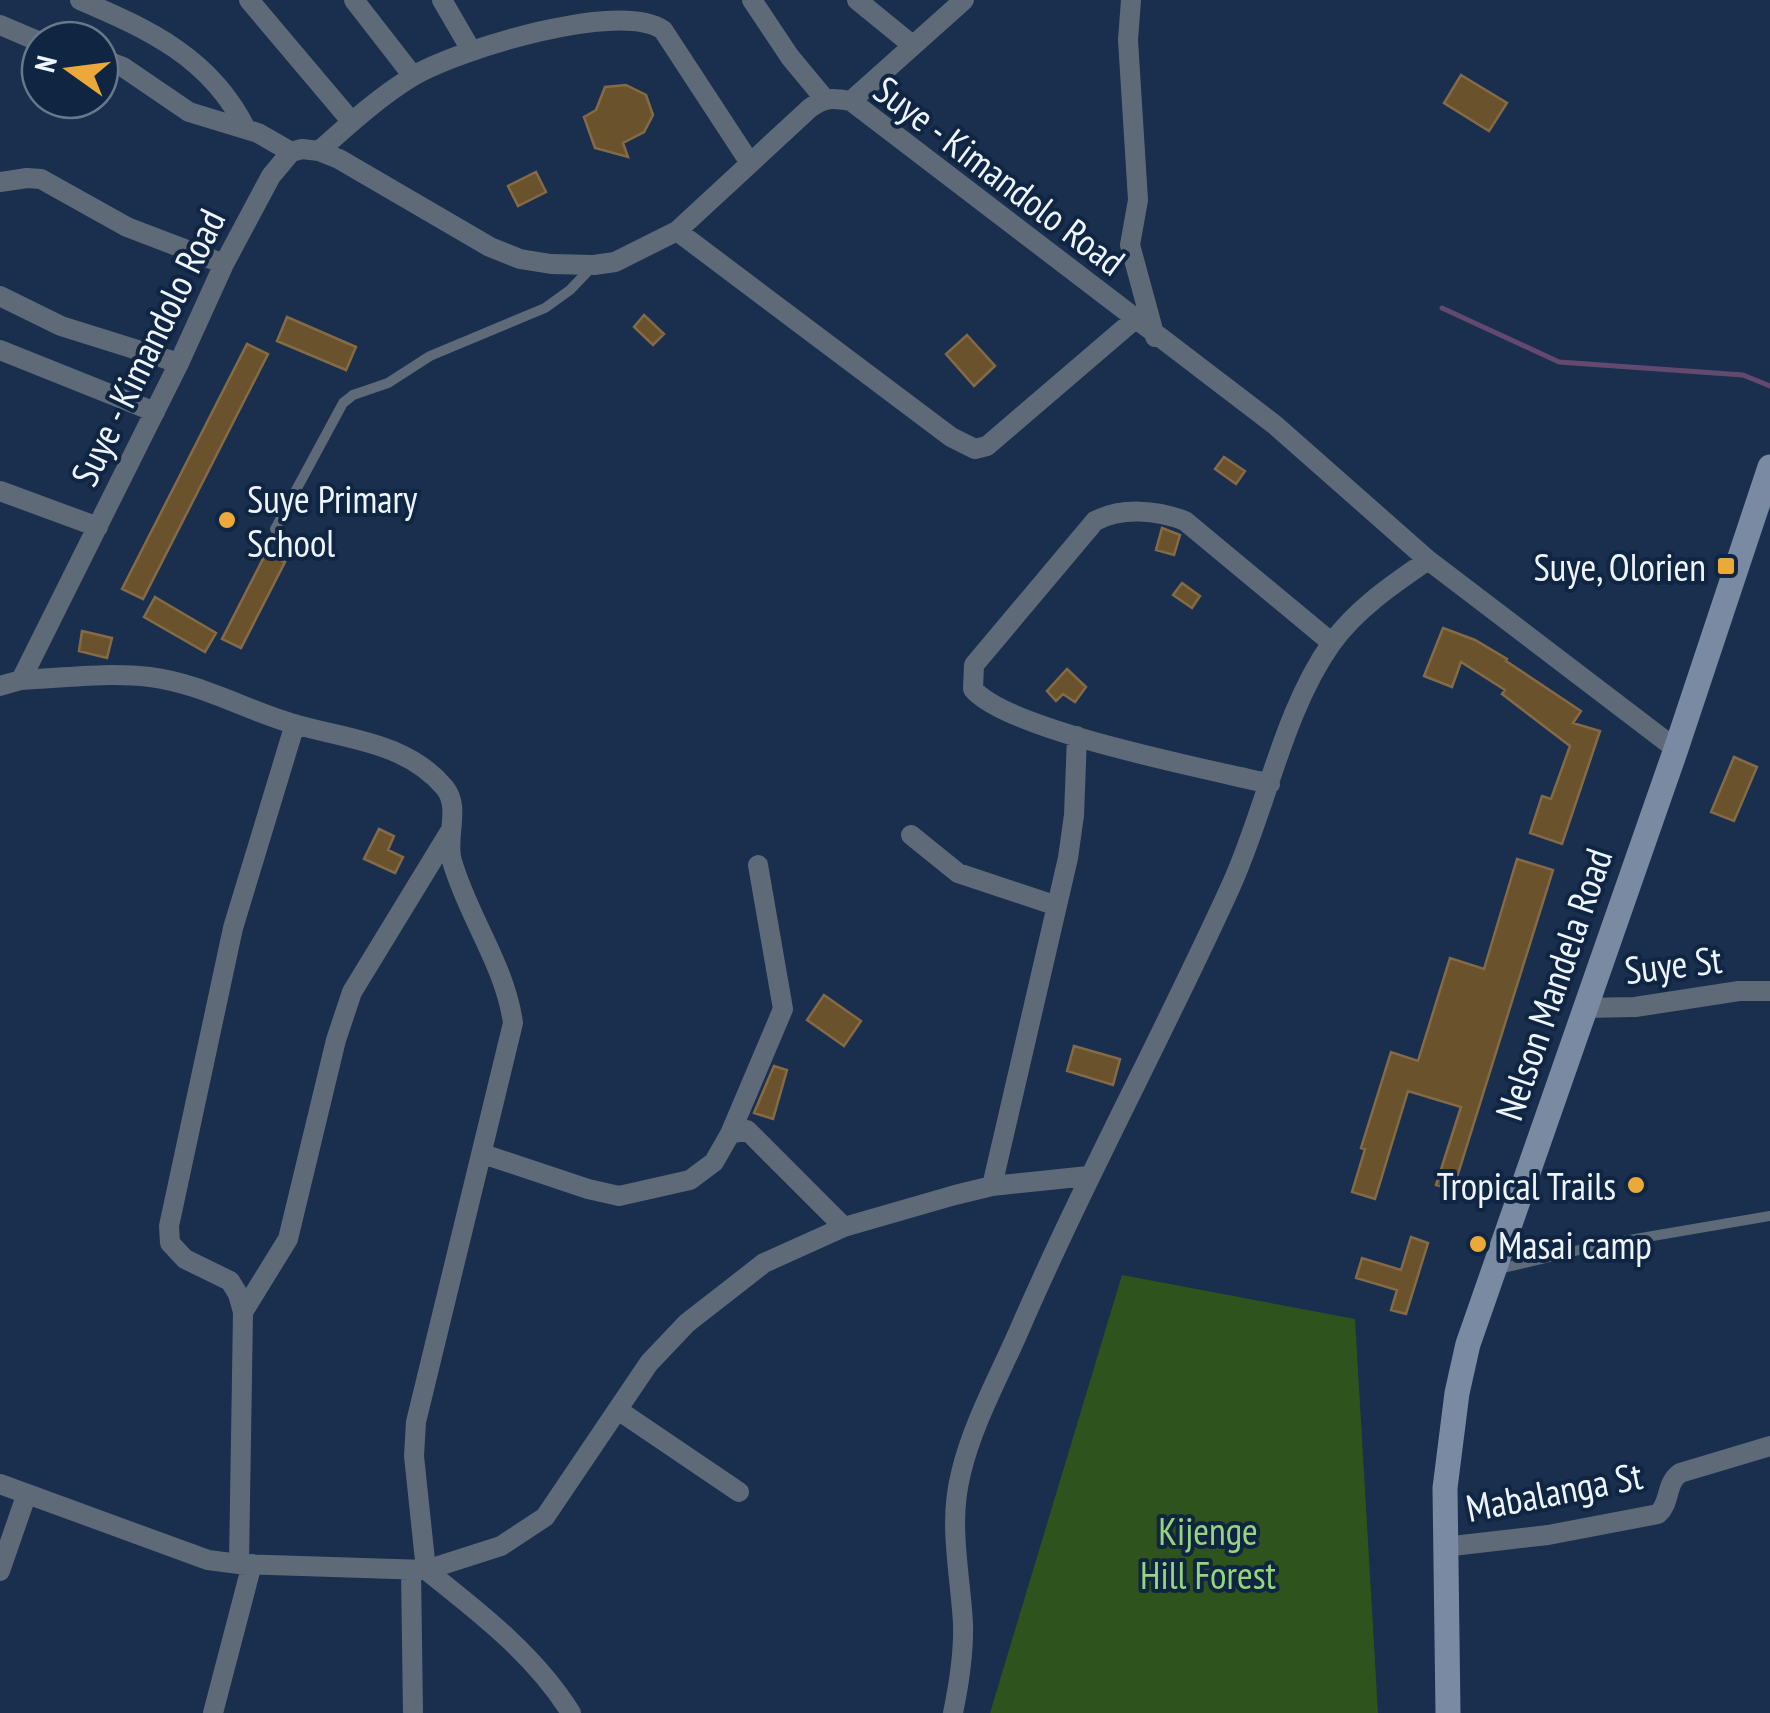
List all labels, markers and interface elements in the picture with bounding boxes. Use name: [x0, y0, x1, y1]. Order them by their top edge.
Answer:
north arrow: [20, 20, 120, 120]
text: N: [25, 52, 65, 76]
street label: Suye - Kimandolo Road: [865, 65, 1135, 285]
street label: Suye - Kimandolo Road: [59, 201, 235, 493]
place label: Suye Primary School: [247, 474, 418, 567]
marker: Suye Primary School: [216, 509, 238, 531]
place label: Suye, Olorien: [1533, 542, 1706, 591]
marker: Suye, Olorien: [1715, 555, 1737, 577]
street label: Nelson Mandela Road: [1484, 842, 1622, 1126]
street label: Suye St: [1622, 934, 1725, 994]
place label: Tropical Trails: [1437, 1161, 1616, 1210]
marker: Tropical Trails: [1625, 1174, 1647, 1196]
place label: Masai camp: [1498, 1220, 1652, 1269]
marker: Masai camp: [1467, 1233, 1489, 1255]
street label: Mabalanga St: [1462, 1450, 1647, 1532]
park label: Kijenge Hill Forest: [1140, 1506, 1276, 1599]

